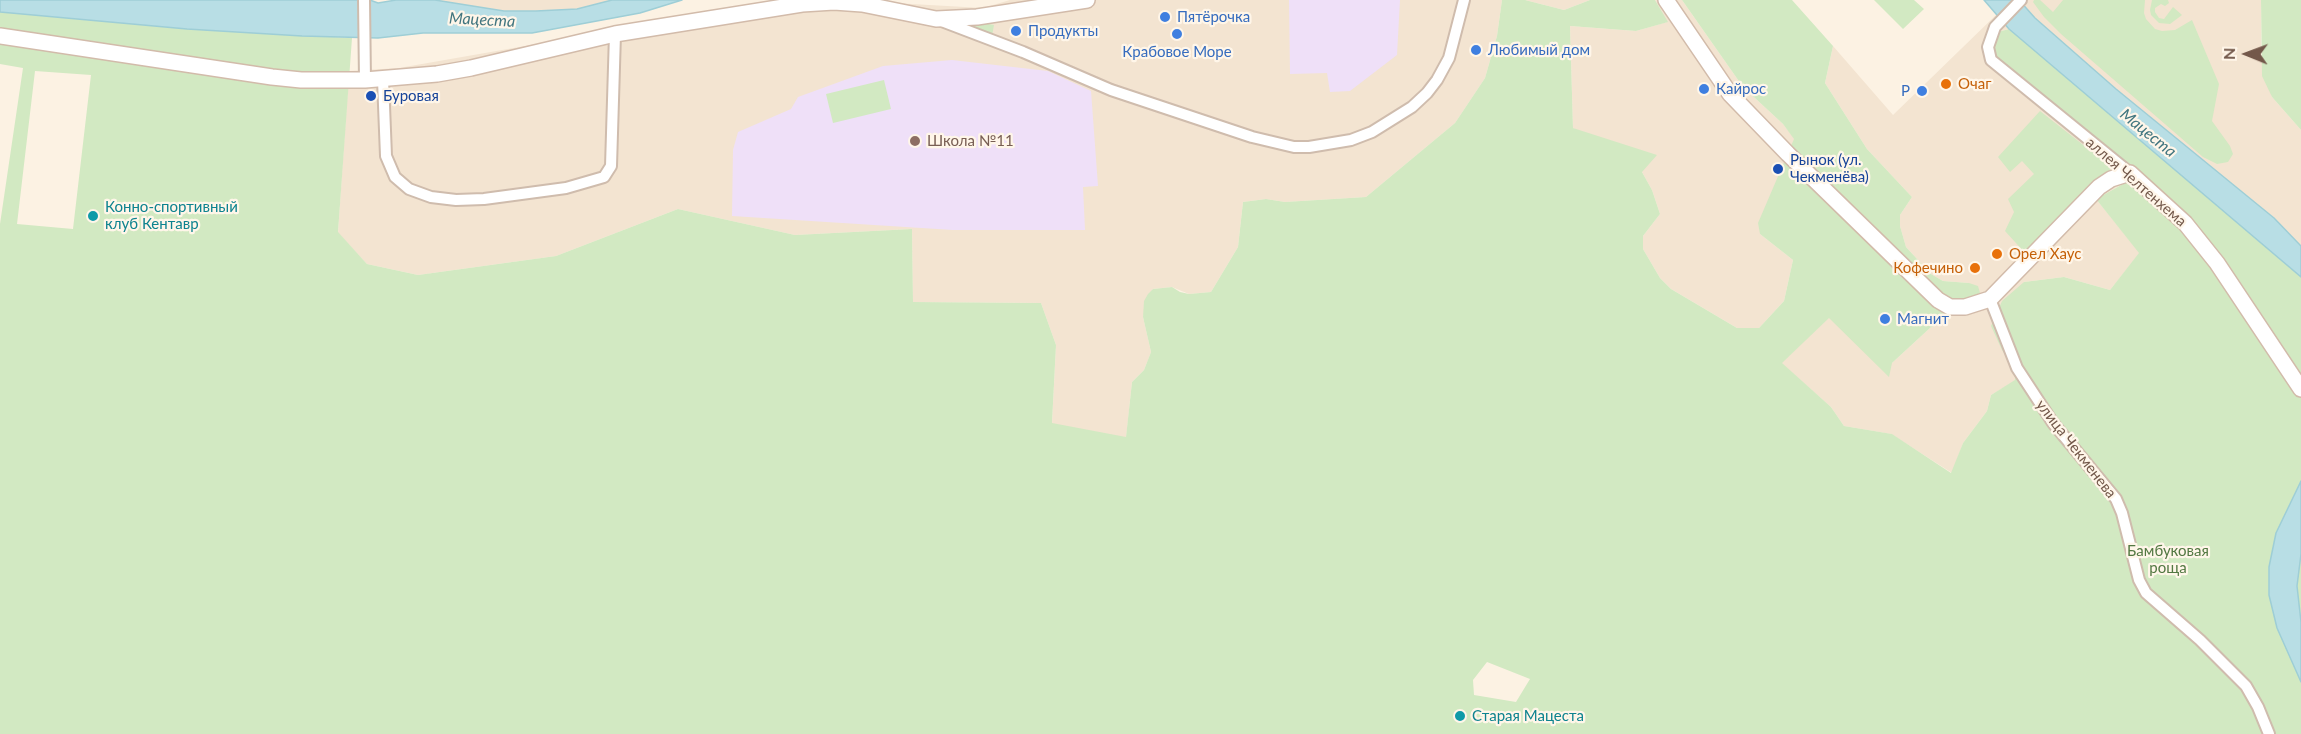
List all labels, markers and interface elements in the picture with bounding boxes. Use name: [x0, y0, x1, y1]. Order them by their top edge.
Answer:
place label: Пятёрочка: [1177, 8, 1250, 26]
water label: Мацеста: [448, 9, 516, 31]
marker: Пятёрочка: [1158, 10, 1172, 24]
place label: Продукты: [1028, 22, 1098, 40]
marker: Продукты: [1009, 24, 1023, 38]
north arrow: [2217, 24, 2277, 84]
marker: Крабовое Море: [1170, 27, 1184, 41]
place label: Любимый дом: [1488, 41, 1590, 59]
place label: Крабовое Море: [1122, 43, 1232, 61]
marker: Любимый дом: [1469, 43, 1483, 57]
text: N: [2219, 47, 2238, 60]
place label: Очаг: [1958, 75, 1991, 93]
marker: Очаг: [1939, 77, 1953, 91]
place label: Кайрос: [1716, 80, 1766, 98]
marker: Кайрос: [1697, 82, 1711, 96]
place label: Р: [1901, 82, 1910, 100]
marker: Р: [1915, 84, 1929, 98]
place label: Буровая: [383, 87, 439, 105]
marker: Буровая: [364, 89, 378, 103]
water label: Мацеста: [2116, 105, 2180, 161]
place label: Школа №11: [927, 132, 1014, 150]
street label: аллея Челтенхема: [2082, 133, 2190, 231]
marker: Школа №11: [908, 134, 922, 148]
place label: Рынок (ул. Чекменёва): [1790, 151, 1869, 186]
marker: Рынок (ул. Чекменёва): [1771, 162, 1785, 176]
place label: Конно-спортивный клуб Кентавр: [105, 198, 238, 233]
marker: Конно-спортивный клуб Кентавр: [86, 209, 100, 223]
place label: Орел Хаус: [2009, 245, 2081, 263]
marker: Орел Хаус: [1990, 247, 2004, 261]
place label: Кофечино: [1893, 259, 1963, 277]
marker: Кофечино: [1968, 261, 1982, 275]
place label: Магнит: [1897, 310, 1949, 328]
marker: Магнит: [1878, 312, 1892, 326]
street label: улица Чекменева: [2032, 396, 2120, 502]
park label: Бамбуковая роща: [2127, 542, 2209, 577]
place label: Старая Мацеста: [1472, 707, 1584, 725]
marker: Старая Мацеста: [1453, 709, 1467, 723]

